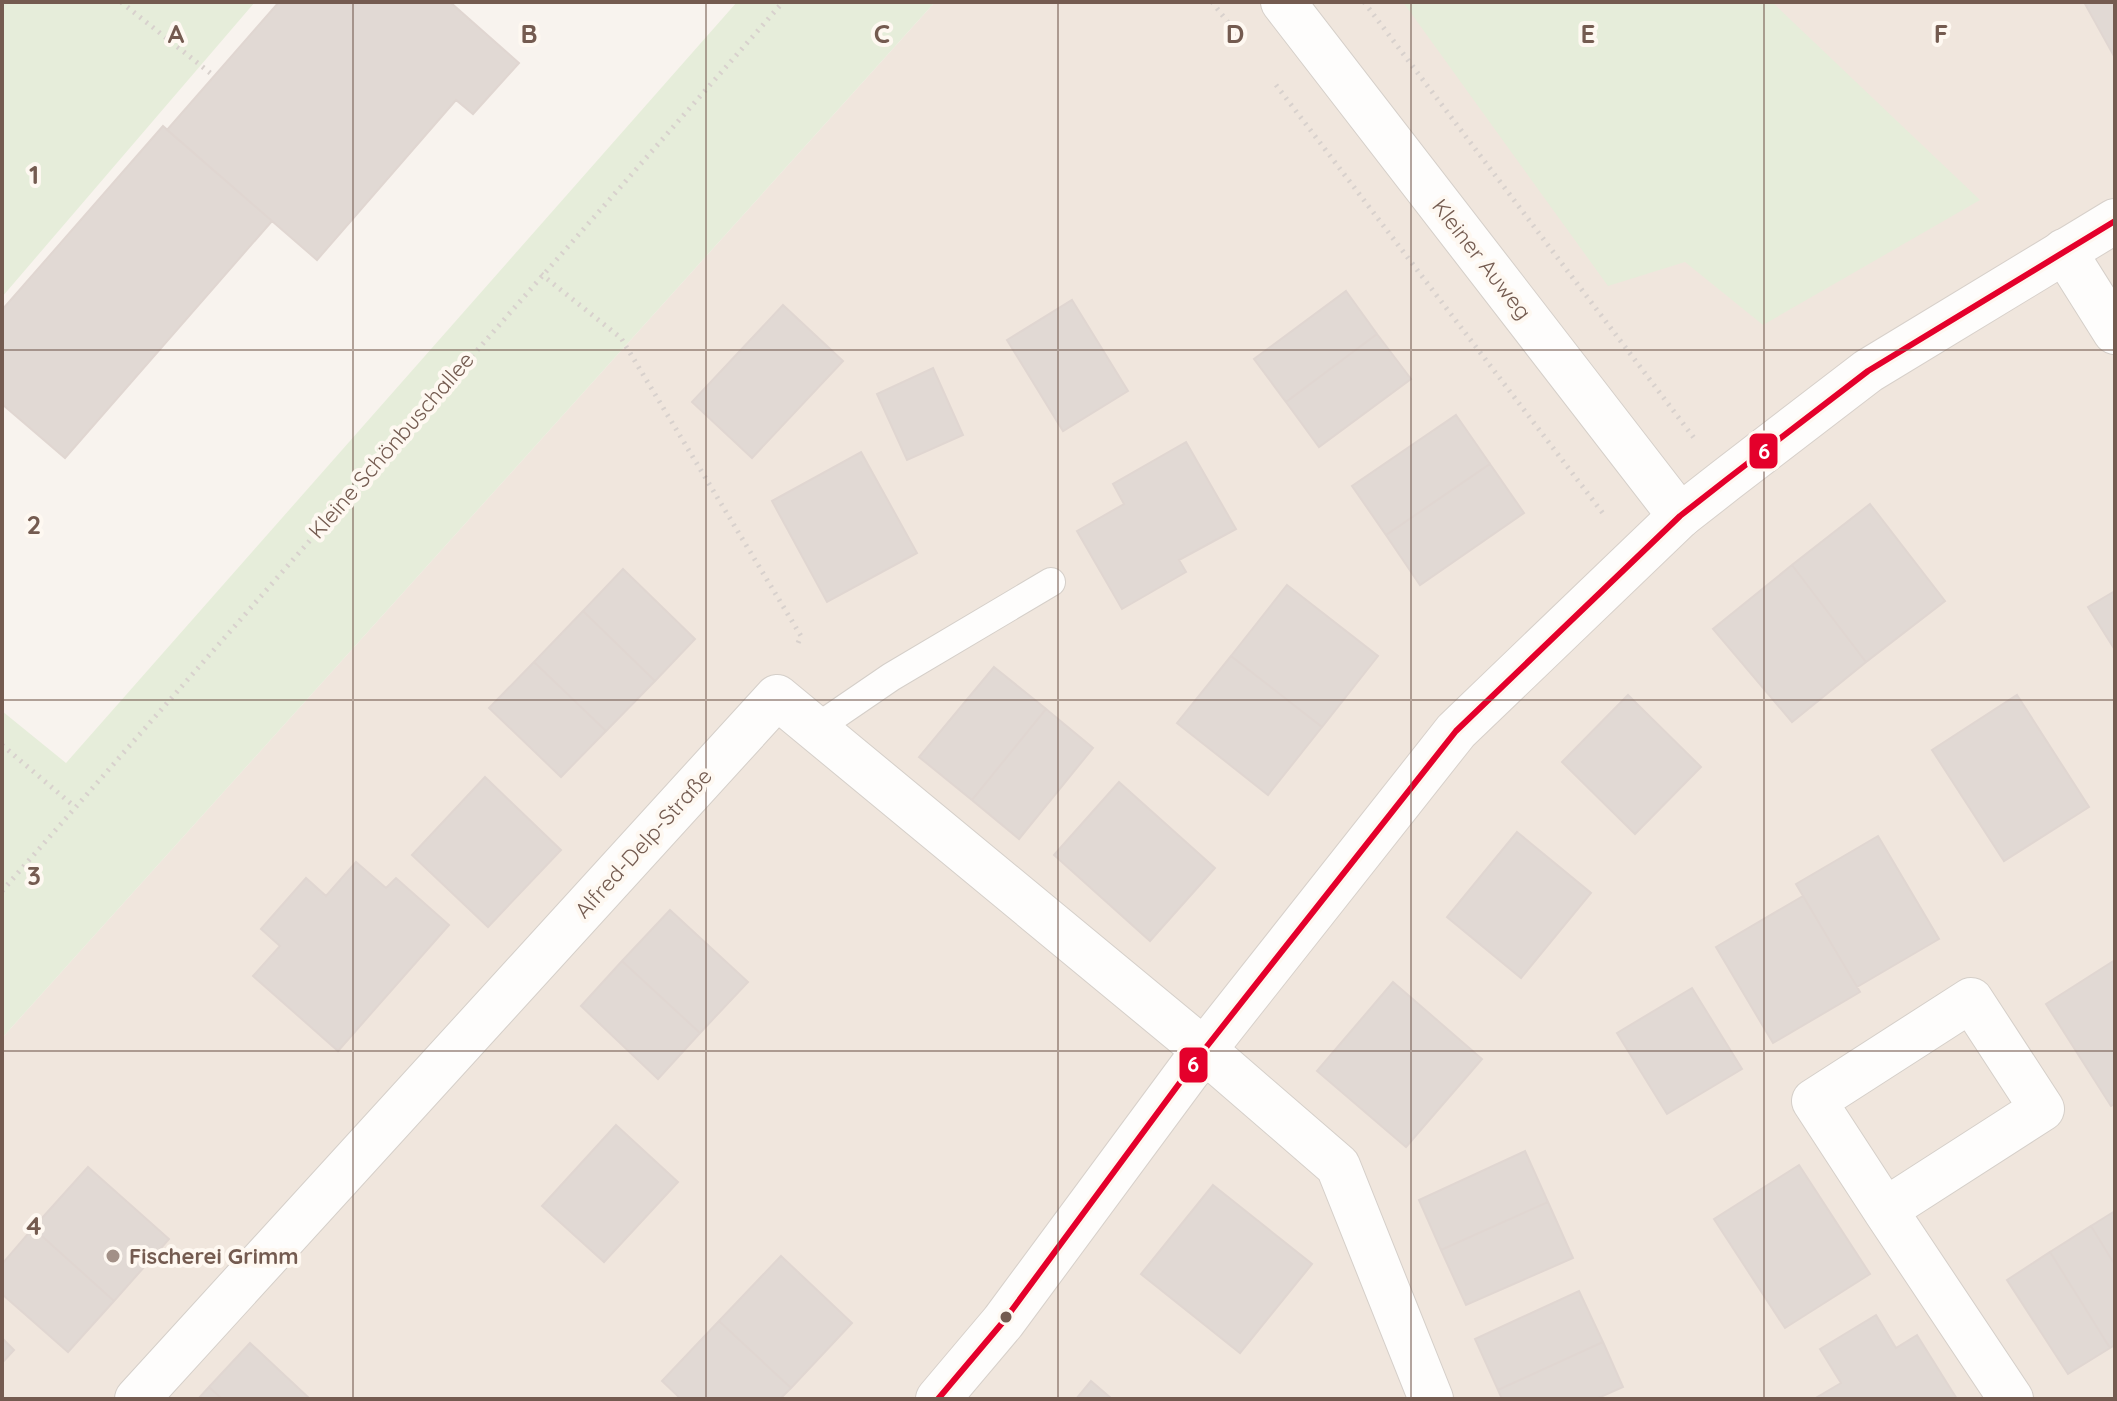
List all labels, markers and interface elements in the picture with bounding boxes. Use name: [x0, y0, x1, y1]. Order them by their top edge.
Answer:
text: A: [168, 17, 185, 50]
text: B: [520, 17, 538, 50]
text: C: [874, 17, 890, 50]
text: D: [1226, 17, 1244, 50]
text: E: [1581, 17, 1595, 50]
text: F: [1934, 17, 1948, 50]
text: 1: [29, 158, 39, 191]
street label: Kleiner Auweg: [1426, 193, 1538, 325]
street label: Kleine Schönbuschallee: [302, 346, 480, 544]
line badge: 6: [1748, 432, 1779, 470]
text: 6: [1758, 437, 1770, 465]
text: 2: [27, 508, 41, 541]
street label: Alfred-Delp-Straße: [568, 762, 718, 924]
text: 3: [27, 859, 41, 892]
line badge: 6: [1178, 1046, 1209, 1084]
text: 6: [1187, 1050, 1199, 1078]
text: 4: [26, 1209, 42, 1242]
place label: Fischerei Grimm: [129, 1242, 299, 1270]
marker: Fischerei Grimm: [104, 1247, 122, 1265]
unlabelled marker: [998, 1309, 1014, 1325]

